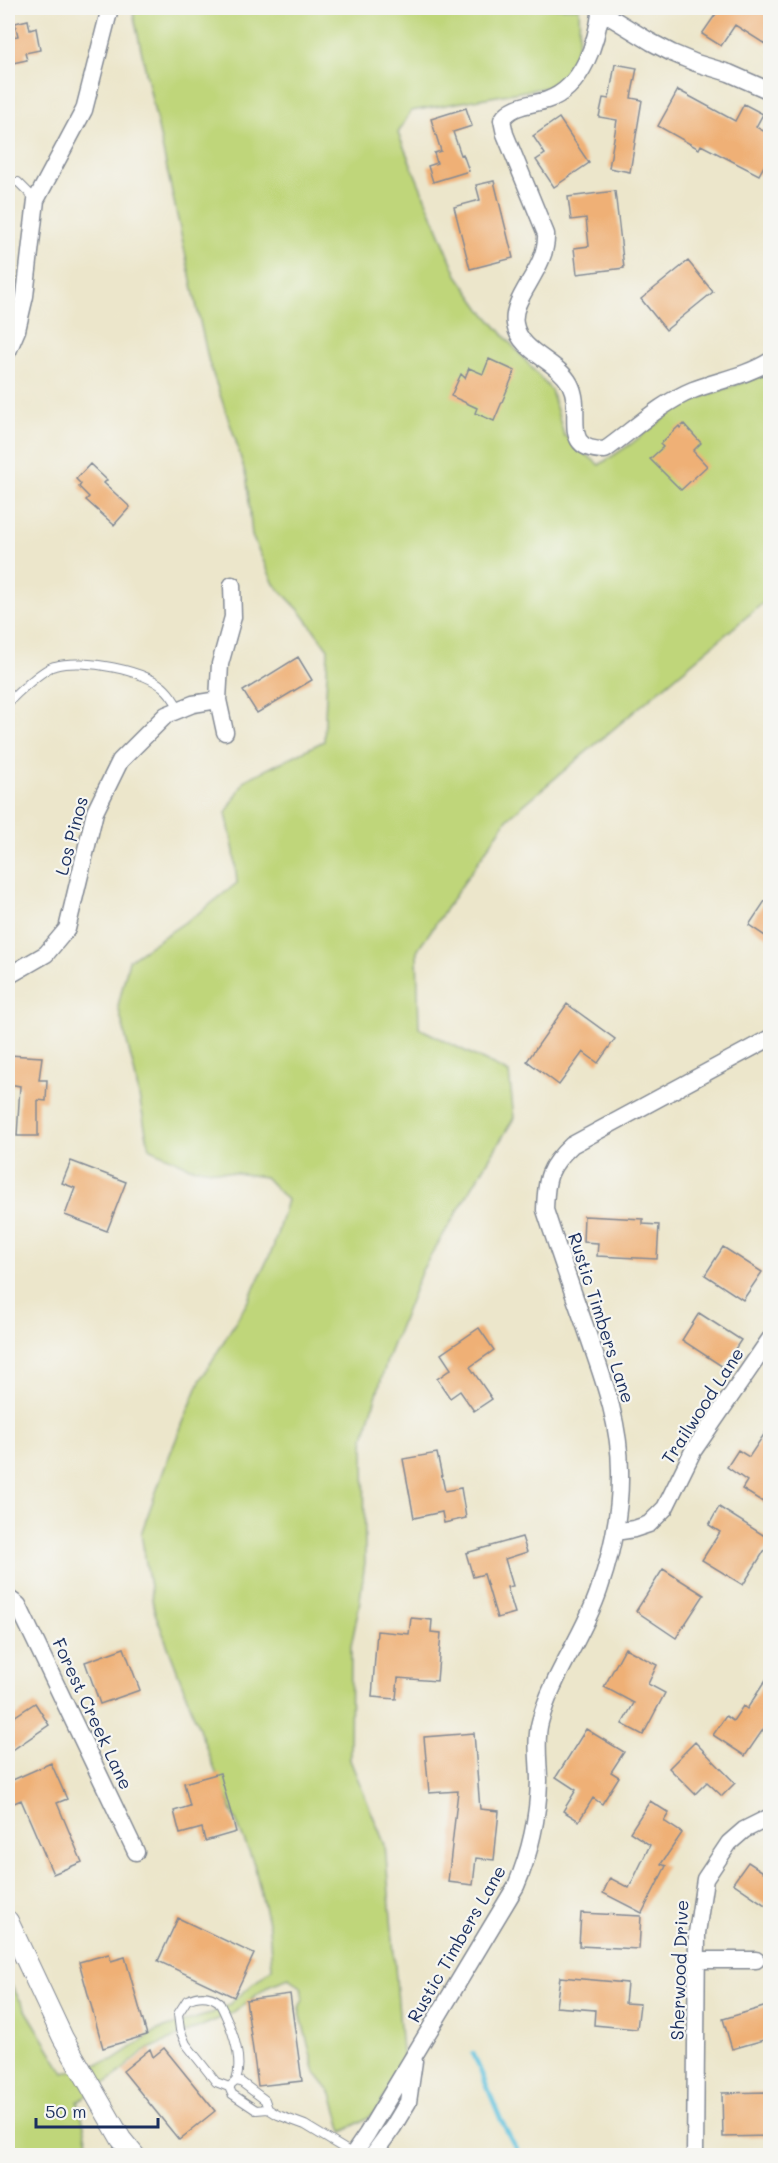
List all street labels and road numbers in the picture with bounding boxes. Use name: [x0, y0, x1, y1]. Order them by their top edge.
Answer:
street label: Los Pinos: [49, 794, 93, 878]
street label: Rustic Timbers Lane: [563, 1229, 641, 1406]
street label: Trailwood Lane: [655, 1342, 749, 1468]
street label: Forest Creek Lane: [47, 1634, 139, 1793]
street label: Rustic Timbers Lane: [401, 1861, 511, 2026]
street label: Sherwood Drive: [665, 1899, 693, 2041]

